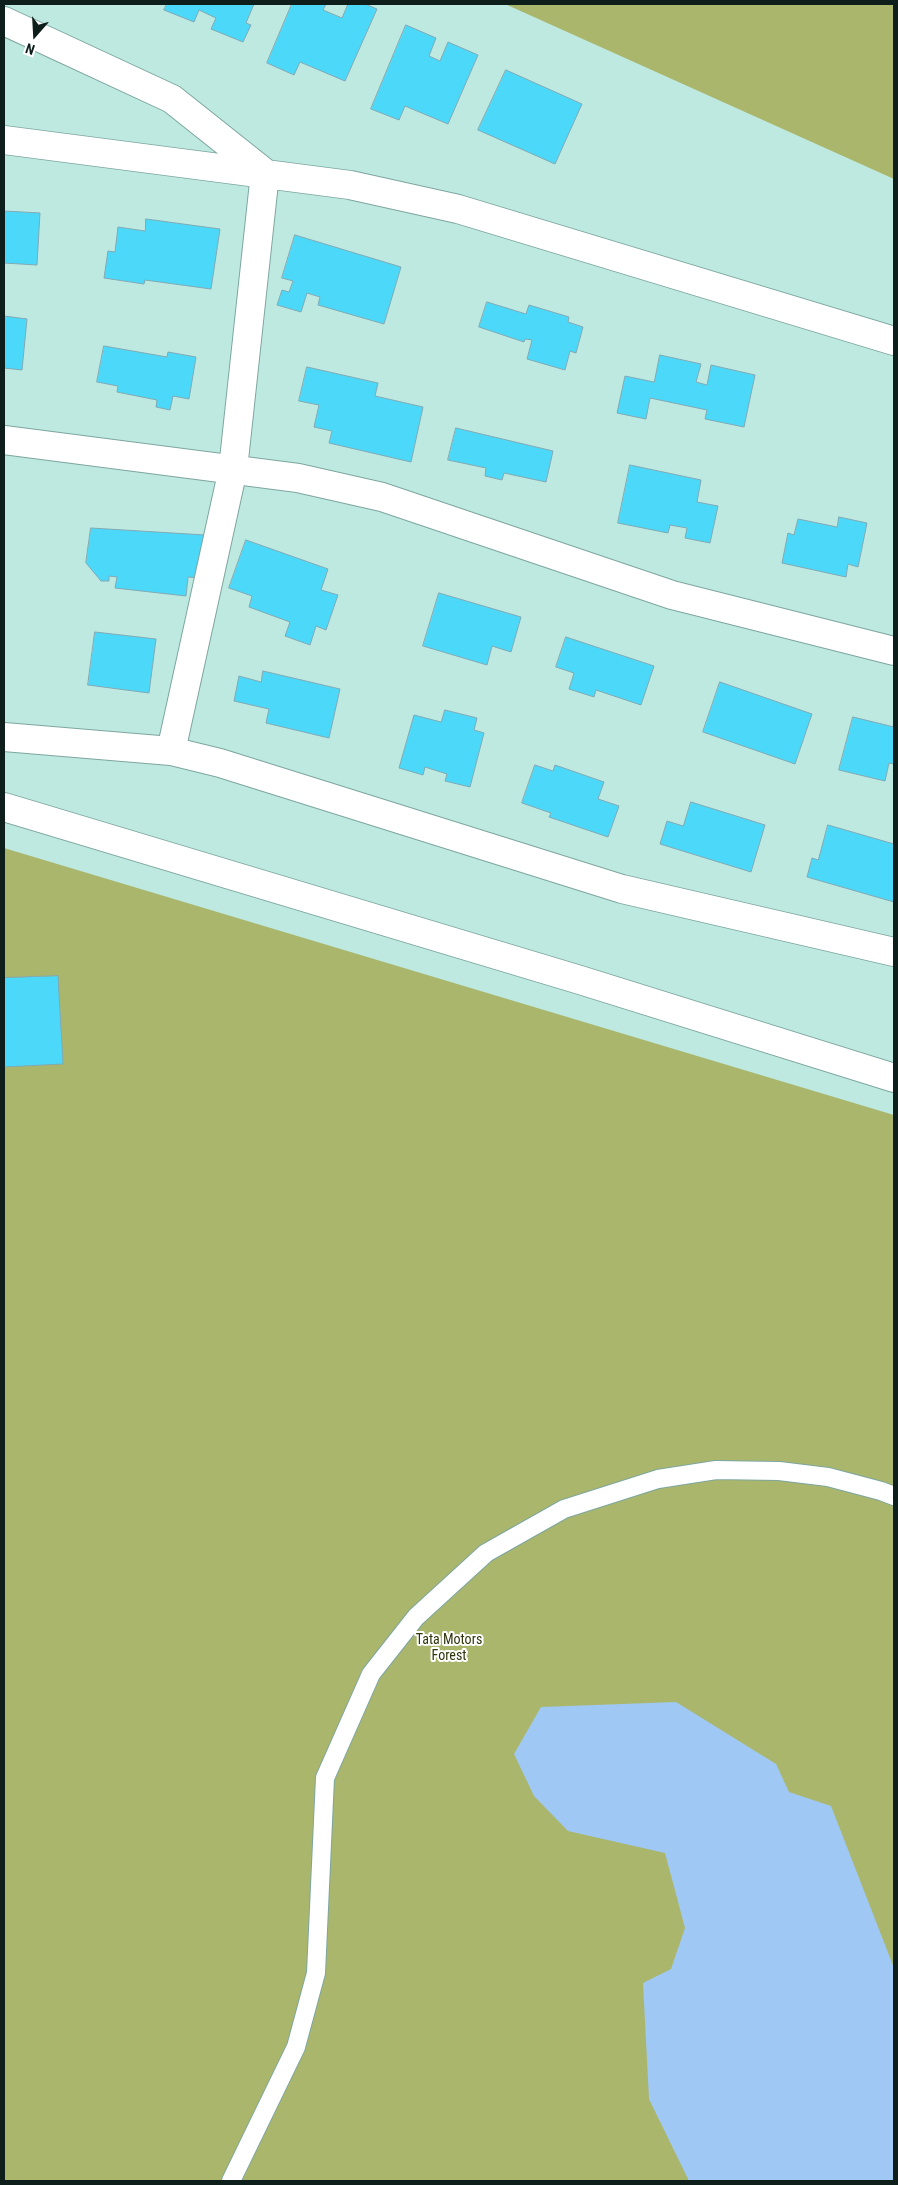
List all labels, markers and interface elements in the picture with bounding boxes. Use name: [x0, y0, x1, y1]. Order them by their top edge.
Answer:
north arrow: [10, 10, 60, 60]
text: N: [23, 40, 37, 58]
park label: Tata Motors Forest: [416, 1632, 482, 1664]

